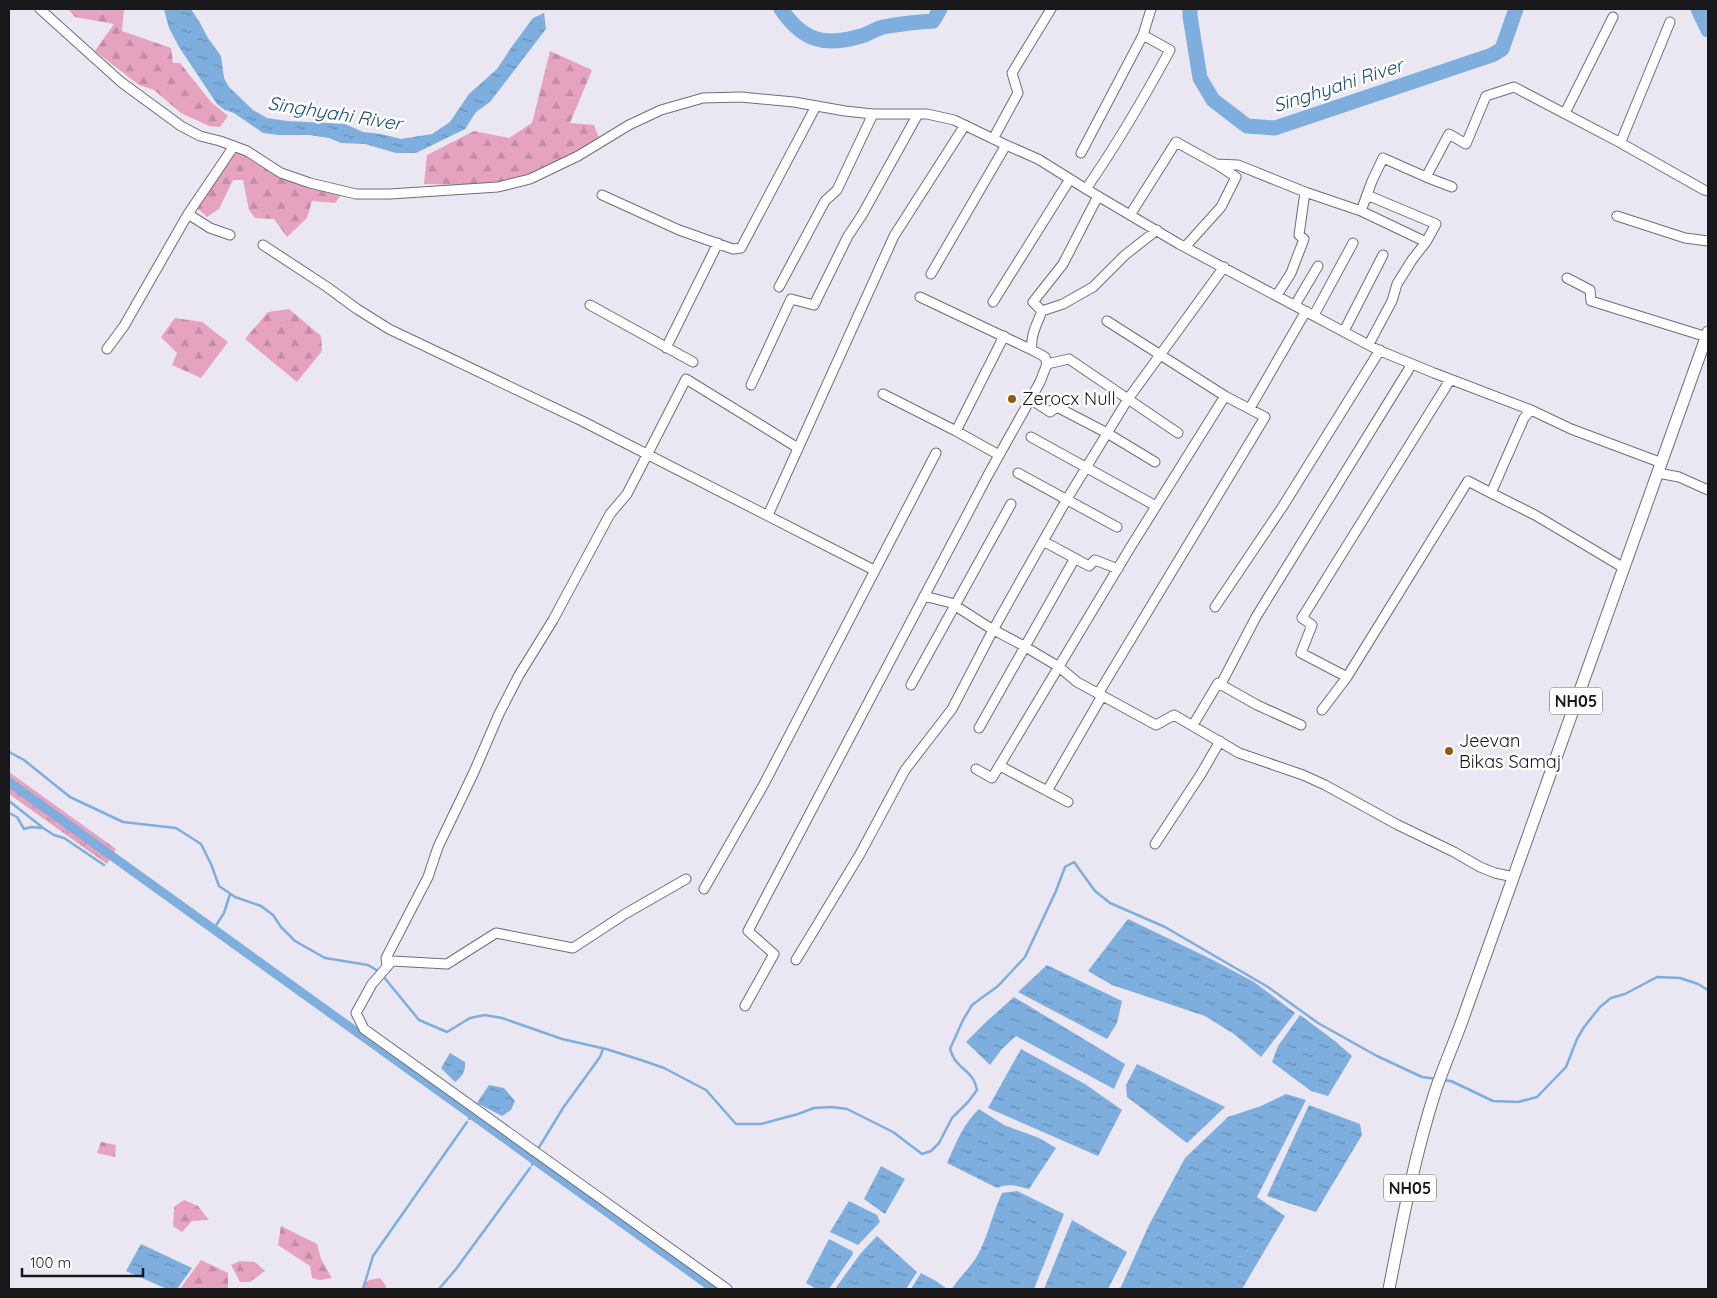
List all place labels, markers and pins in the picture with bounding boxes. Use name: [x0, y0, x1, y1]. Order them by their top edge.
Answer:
place label: Zerocx Null: [1022, 387, 1116, 410]
marker: Zerocx Null: [1006, 393, 1018, 405]
place label: Jeevan Bikas Samaj: [1459, 729, 1562, 773]
marker: Jeevan Bikas Samaj: [1443, 745, 1455, 757]

